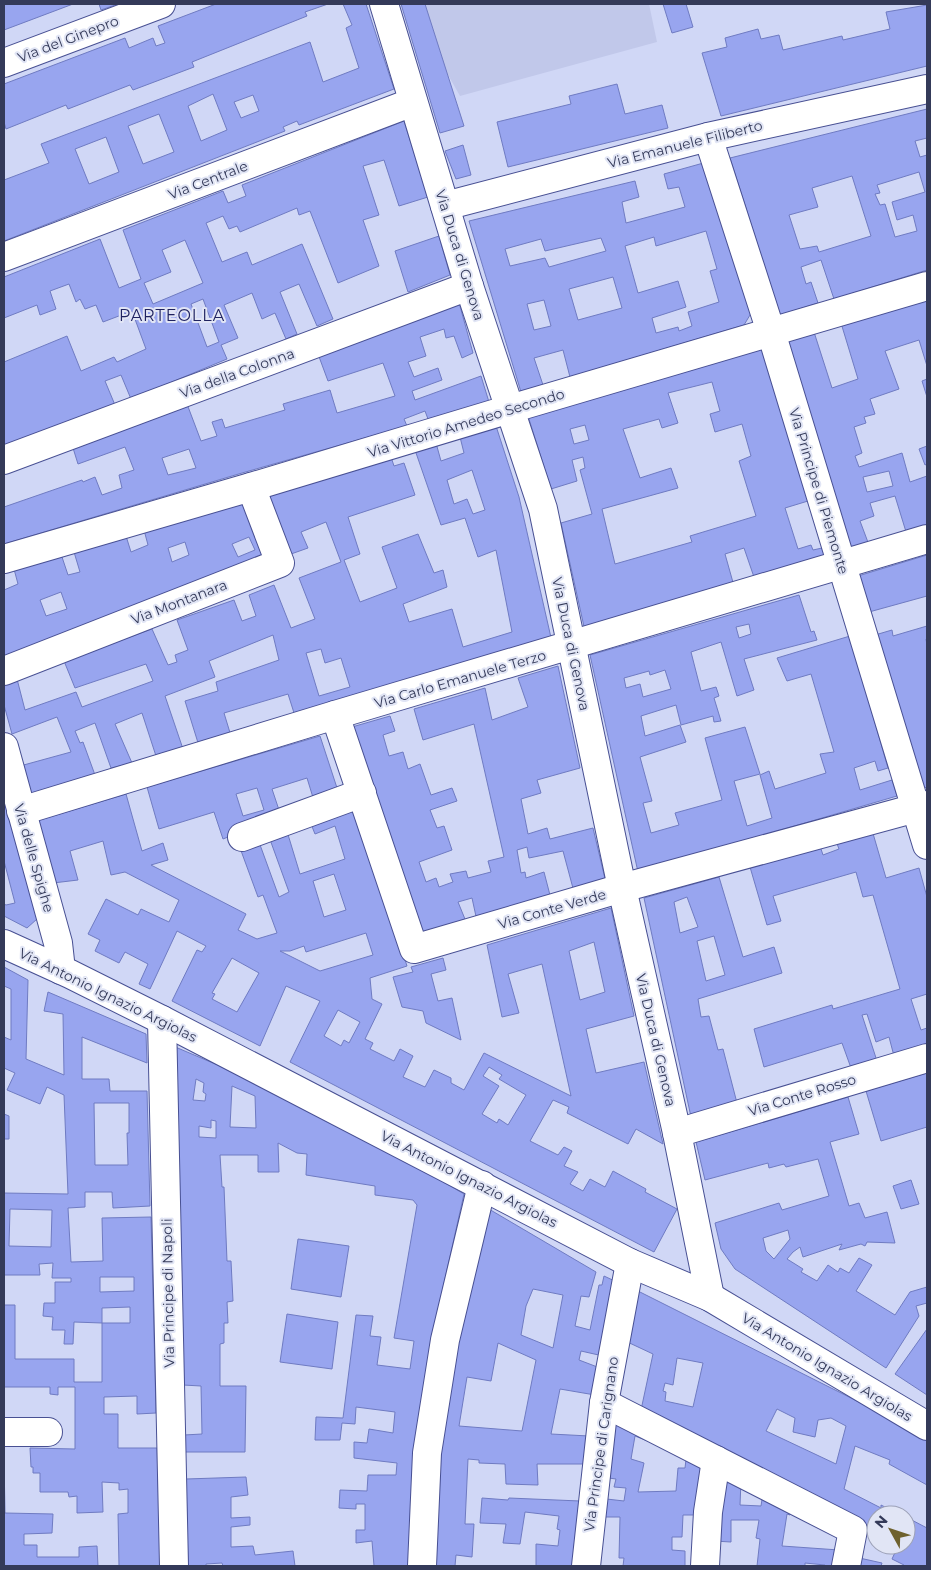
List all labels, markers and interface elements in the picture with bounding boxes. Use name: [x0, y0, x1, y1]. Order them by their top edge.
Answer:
street label: Via del Ginepro: [15, 11, 121, 67]
street label: Via Emanuele Filiberto: [606, 116, 765, 172]
street label: Via Centrale: [166, 157, 250, 203]
street label: Via Duca di Genova: [432, 187, 488, 323]
district label: PARTEOLLA: [119, 306, 225, 325]
street label: Via della Colonna: [177, 344, 297, 402]
street label: Via Vittorio Amedeo Secondo: [365, 384, 567, 462]
street label: Via Principe di Piemonte: [785, 406, 853, 576]
street label: Via Montanara: [128, 575, 230, 629]
street label: Via Duca di Genova: [548, 576, 594, 712]
street label: Via Carlo Emanuele Terzo: [372, 646, 548, 712]
street label: Via delle Spighe: [10, 802, 58, 914]
street label: Via Conte Verde: [496, 885, 608, 933]
street label: Via Antonio Ignazio Argiolas: [16, 944, 200, 1046]
street label: Via Duca di Genova: [632, 972, 680, 1108]
street label: Via Conte Rosso: [746, 1070, 858, 1120]
street label: Via Antonio Ignazio Argiolas: [378, 1126, 561, 1232]
street label: Via Principe di Napoli: [158, 1218, 178, 1368]
street label: Via Antonio Ignazio Argiolas: [738, 1309, 916, 1425]
street label: Via Principe di Carignano: [580, 1355, 622, 1533]
north arrow: [866, 1505, 916, 1555]
text: N: [871, 1512, 892, 1532]

